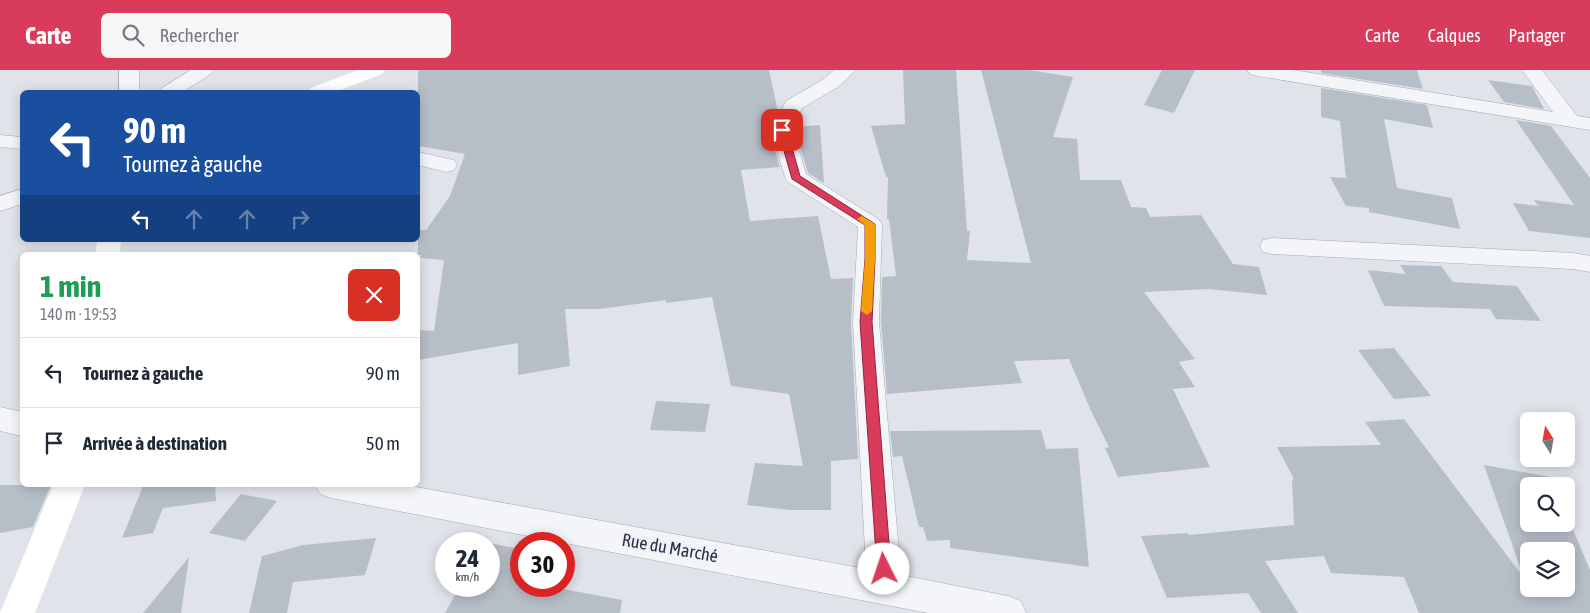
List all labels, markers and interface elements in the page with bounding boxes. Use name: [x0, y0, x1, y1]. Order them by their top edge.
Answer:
search box: [101, 13, 451, 58]
icon: search: [119, 21, 147, 49]
text: Carte: [25, 22, 71, 49]
text: Rechercher: [159, 24, 238, 46]
text: Carte: [1365, 25, 1400, 46]
text: Calques: [1428, 25, 1481, 46]
text: Partager: [1509, 25, 1565, 46]
pin: [761, 109, 803, 151]
icon: left: [40, 110, 105, 175]
text: 90 m: [123, 110, 186, 150]
icon: arrive: [768, 116, 796, 144]
text: Tournez à gauche: [123, 151, 262, 177]
icon: left: [127, 205, 155, 233]
icon: ahead: [180, 205, 208, 233]
icon: ahead: [233, 205, 261, 233]
icon: right: [286, 205, 314, 233]
text: 1 min: [40, 269, 101, 303]
button: close: [348, 269, 400, 321]
text: 140 m · 19:53: [40, 305, 117, 323]
icon: left: [40, 359, 68, 387]
text: Tournez à gauche: [83, 362, 203, 384]
text: 90 m: [366, 362, 400, 384]
north arrow: [1520, 412, 1575, 468]
map controls: [1520, 412, 1575, 597]
icon: arrive: [40, 429, 68, 457]
text: Arrivée à destination: [83, 432, 227, 454]
text: 50 m: [366, 432, 400, 454]
button: search: [1520, 477, 1575, 532]
street label: Rue du Marché: [620, 529, 720, 566]
speed limit sign: 30: [510, 532, 575, 597]
position arrow: [857, 542, 909, 594]
button: layers: [1520, 542, 1575, 597]
text: 24: [456, 544, 479, 572]
text: km/h: [456, 570, 479, 584]

